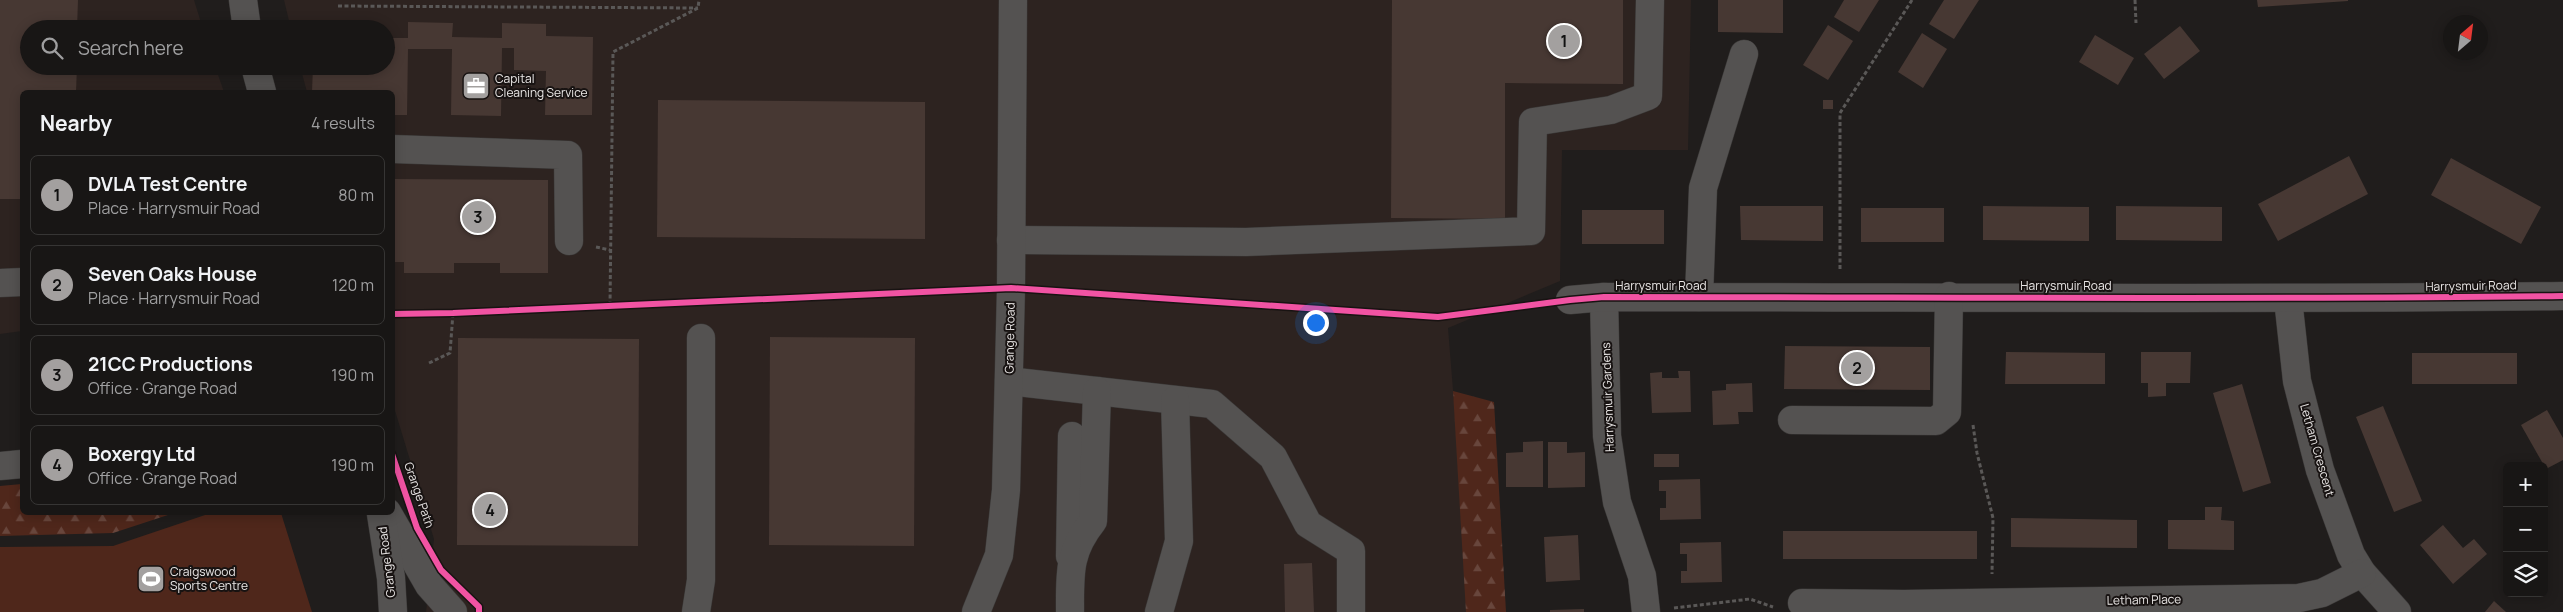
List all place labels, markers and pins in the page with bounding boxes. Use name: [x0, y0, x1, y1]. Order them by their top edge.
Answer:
pin: 1: [1548, 22, 1580, 60]
place label: Capital Cleaning Service: [495, 70, 588, 101]
office icon: Capital Cleaning Service: [461, 71, 491, 101]
pin: 3: [462, 198, 494, 236]
pin: 2: [1841, 349, 1873, 387]
pin: 4: [474, 491, 506, 529]
place label: Craigswood Sports Centre: [170, 563, 248, 594]
sports icon: Craigswood Sports Centre: [136, 564, 166, 594]

